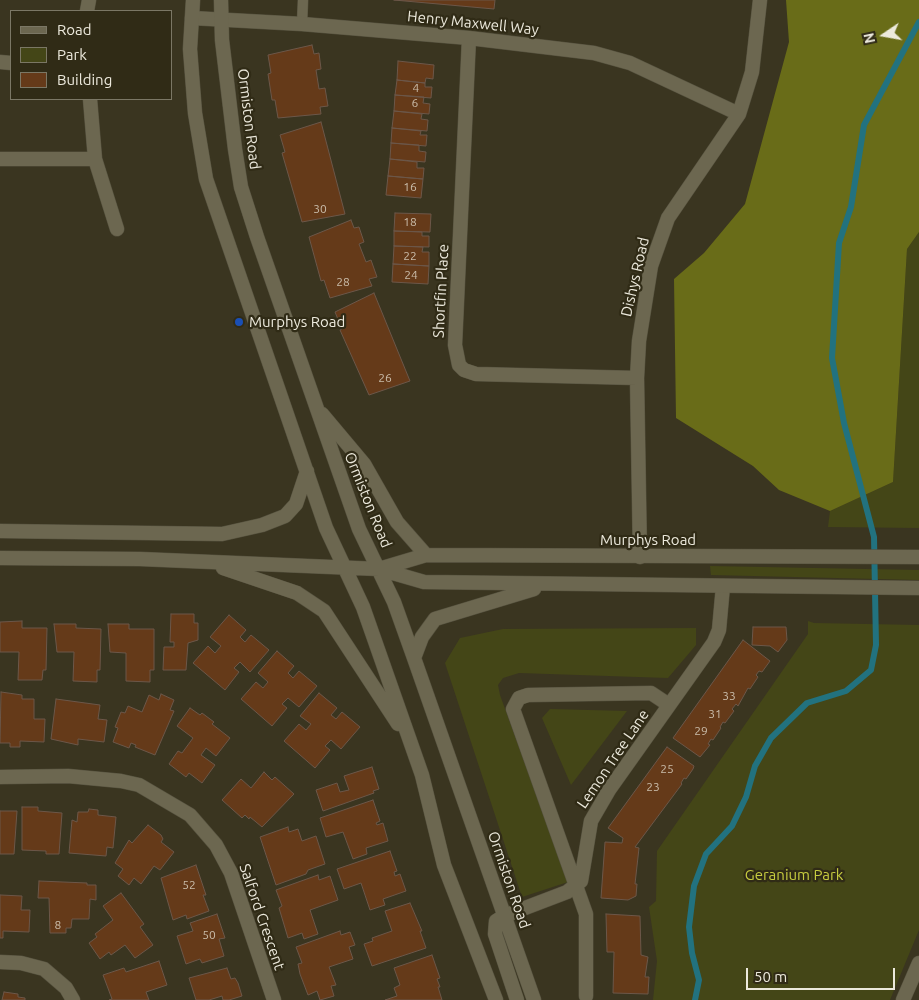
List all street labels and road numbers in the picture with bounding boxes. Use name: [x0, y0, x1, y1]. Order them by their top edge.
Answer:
street label: Henry Maxwell Way: [406, 7, 540, 39]
street label: Ormiston Road: [234, 67, 264, 171]
street label: Dishys Road: [617, 236, 653, 318]
street label: Shortfin Place: [430, 244, 452, 338]
street label: Ormiston Road: [341, 450, 395, 550]
street label: Murphys Road: [600, 531, 696, 549]
street label: Lemon Tree Lane: [573, 706, 653, 812]
street label: Ormiston Road: [484, 829, 534, 931]
street label: Salford Crescent: [235, 862, 289, 972]

